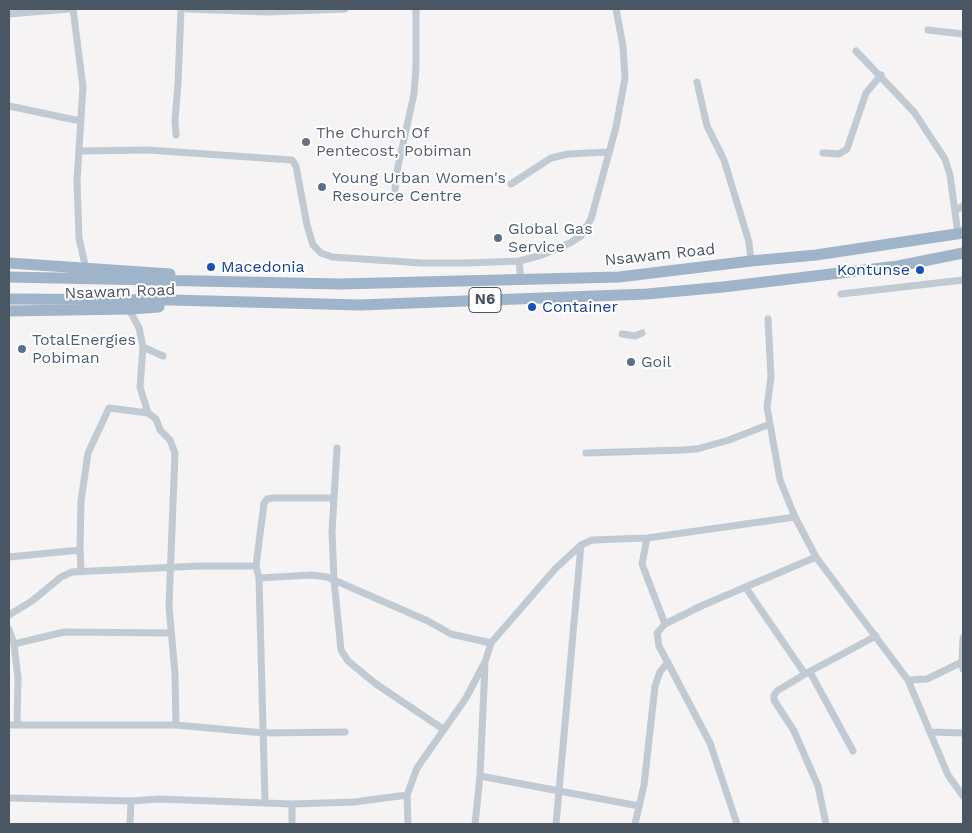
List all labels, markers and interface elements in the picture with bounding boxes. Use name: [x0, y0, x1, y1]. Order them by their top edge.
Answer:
place label: The Church Of Pentecost, Pobiman: [316, 123, 472, 161]
marker: The Church Of Pentecost, Pobiman: [300, 136, 312, 148]
place label: Young Urban Women's Resource Centre: [332, 168, 506, 206]
marker: Young Urban Women's Resource Centre: [316, 181, 328, 193]
place label: Global Gas Service: [508, 219, 593, 257]
marker: Global Gas Service: [492, 232, 504, 244]
street label: Nsawam Road: [604, 240, 716, 270]
place label: Macedonia: [221, 257, 305, 277]
place label: Kontunse: [837, 260, 910, 280]
marker: Macedonia: [205, 261, 217, 273]
marker: Kontunse: [914, 264, 926, 276]
street label: Nsawam Road: [64, 280, 176, 304]
road number: N6: [469, 288, 501, 312]
place label: Container: [542, 297, 618, 317]
marker: Container: [526, 301, 538, 313]
place label: TotalEnergies Pobiman: [32, 330, 136, 368]
marker: TotalEnergies Pobiman: [16, 343, 28, 355]
place label: Goil: [641, 352, 671, 372]
marker: Goil: [625, 356, 637, 368]

